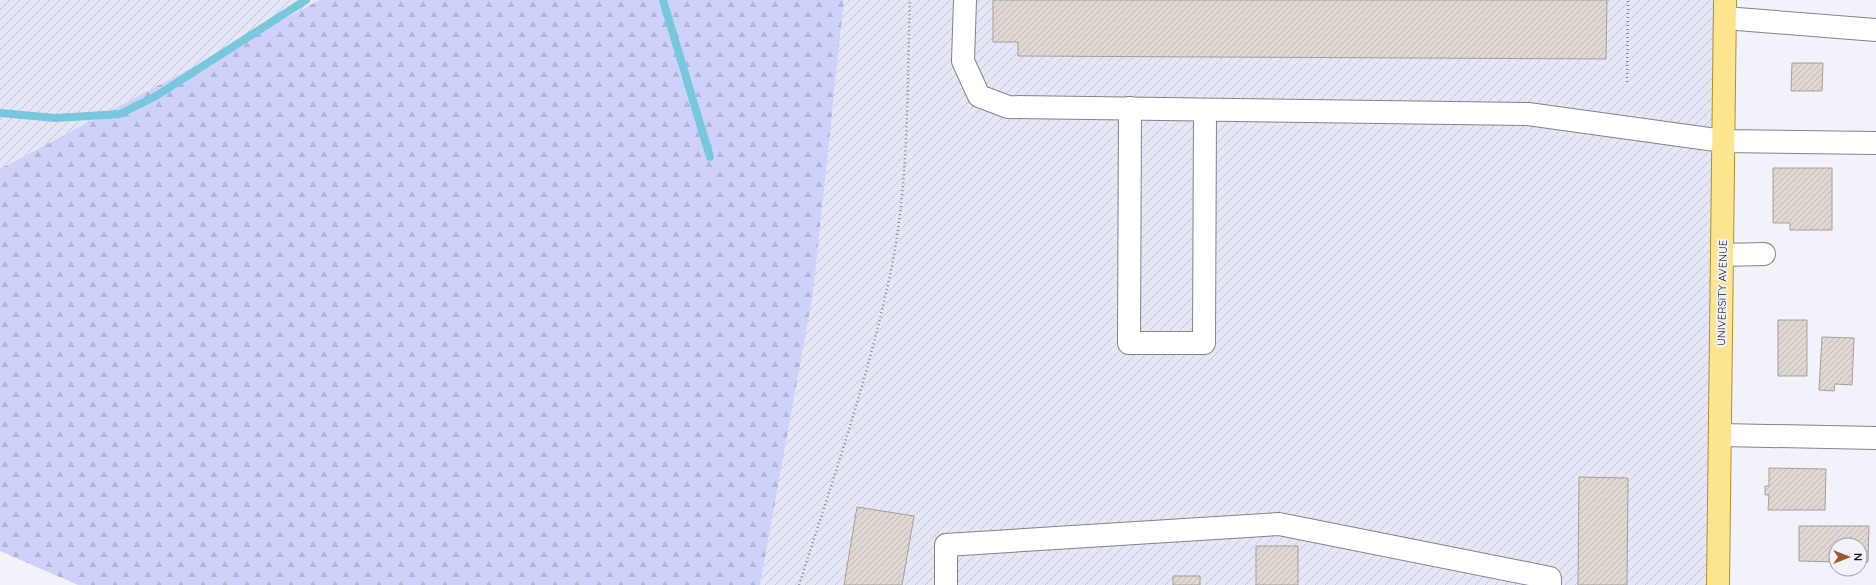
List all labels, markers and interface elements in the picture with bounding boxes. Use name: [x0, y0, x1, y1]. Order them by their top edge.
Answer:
street label: UNIVERSITY AVENUE: [1714, 240, 1730, 346]
north arrow: [1828, 537, 1868, 577]
text: N: [1851, 553, 1865, 561]

